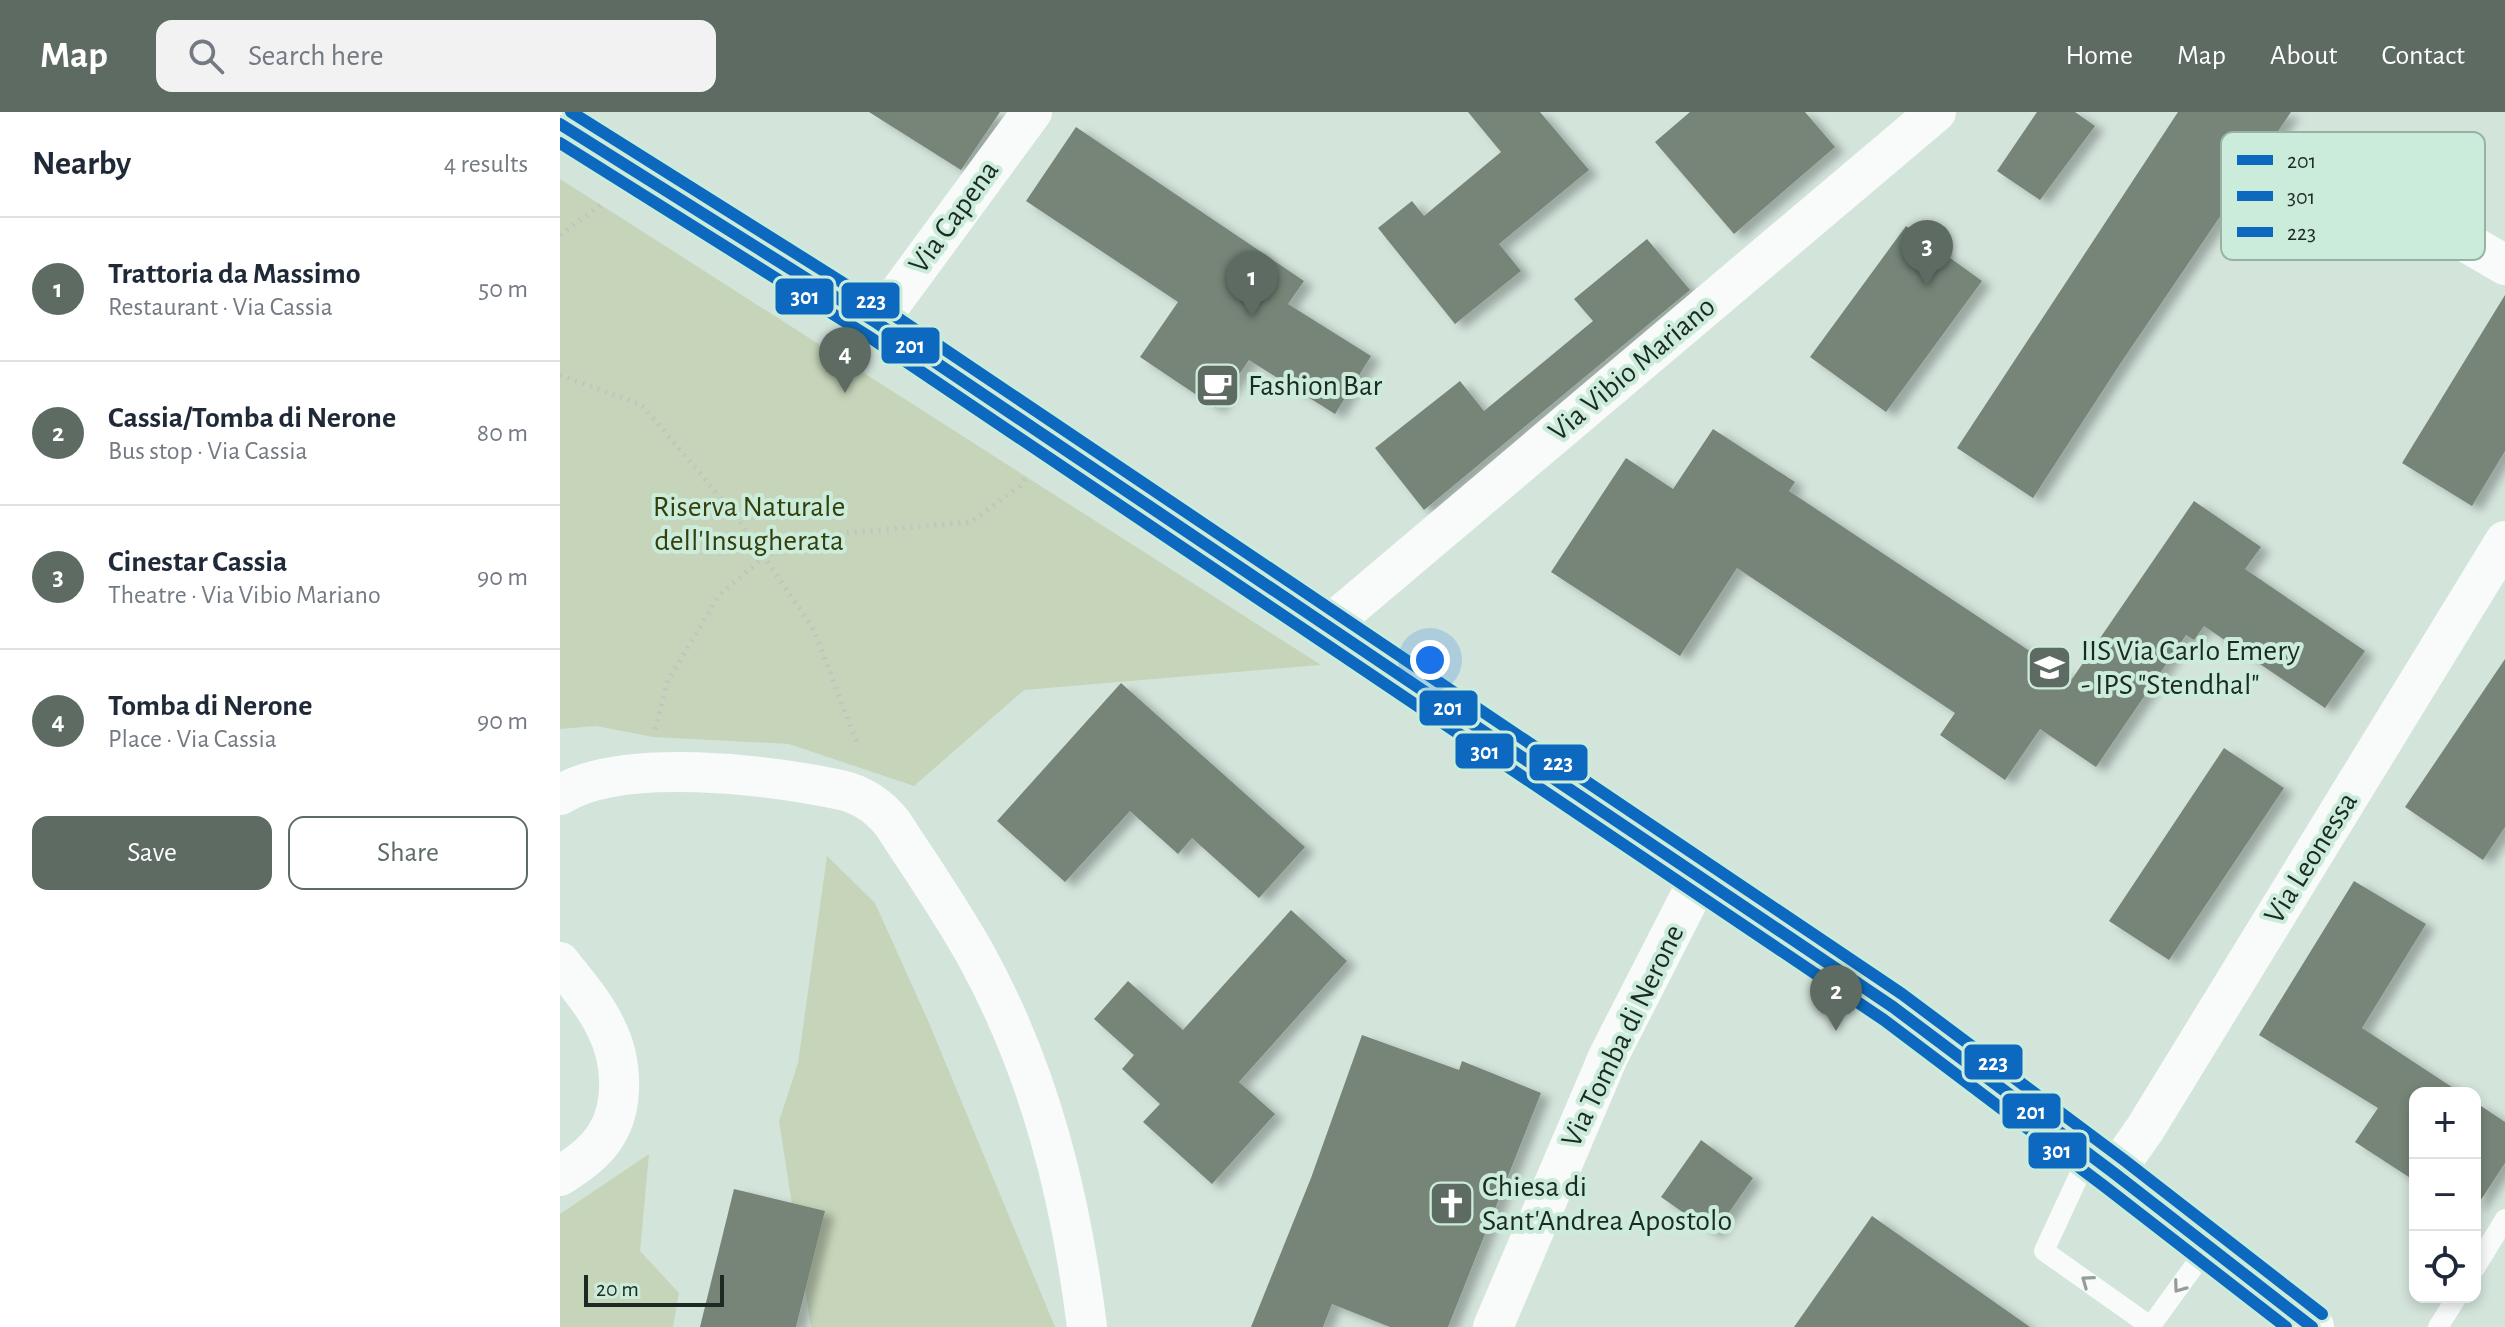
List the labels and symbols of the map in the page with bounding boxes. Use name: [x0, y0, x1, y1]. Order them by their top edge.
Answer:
legend: [2221, 132, 2485, 260]
text: 201: [2287, 150, 2316, 172]
street label: Via Capena: [903, 155, 1005, 279]
text: 301: [2287, 186, 2315, 208]
pin: 3: [1901, 220, 1953, 286]
text: 223: [2287, 222, 2316, 244]
pin: 1: [1226, 251, 1278, 317]
line badge: 301: [774, 277, 835, 316]
line badge: 223: [840, 281, 901, 320]
text: 301: [791, 286, 819, 308]
text: 223: [856, 290, 886, 312]
street label: Via Vibio Mariano: [1543, 291, 1721, 447]
line badge: 201: [880, 326, 941, 365]
pin: 4: [819, 327, 871, 393]
text: 201: [895, 335, 925, 357]
cafe icon: Fashion Bar: [1193, 362, 1241, 410]
place label: Fashion Bar: [1248, 371, 1382, 401]
park label: Riserva Naturale dell'Insugherata: [653, 492, 845, 556]
place label: IIS Via Carlo Emery - IPS "Stendhal": [2081, 636, 2300, 700]
your location: [1410, 640, 1450, 680]
school or university icon: IIS Via Carlo Emery - IPS "Stendhal": [2026, 644, 2074, 692]
line badge: 201: [1418, 689, 1479, 727]
text: 201: [1433, 697, 1463, 719]
line badge: 301: [1454, 732, 1515, 770]
text: 301: [1471, 741, 1499, 763]
line badge: 223: [1528, 743, 1589, 782]
text: 223: [1543, 752, 1573, 774]
street label: Via Leonessa: [2259, 787, 2363, 929]
street label: Via Tomba di Nerone: [1556, 920, 1690, 1152]
pin: 2: [1810, 965, 1862, 1031]
line badge: 223: [1963, 1043, 2024, 1081]
text: 223: [1978, 1052, 2008, 1074]
line badge: 201: [2001, 1092, 2062, 1130]
text: 201: [2016, 1101, 2046, 1123]
line badge: 301: [2027, 1131, 2088, 1170]
text: 301: [2043, 1140, 2071, 1162]
place label: Chiesa di Sant'Andrea Apostolo: [1482, 1172, 1732, 1236]
church icon: Chiesa di Sant'Andrea Apostolo: [1427, 1180, 1475, 1228]
scale bar: [584, 1271, 724, 1307]
one-way arrow: [2081, 1276, 2095, 1291]
one-way arrow: [2175, 1278, 2189, 1292]

